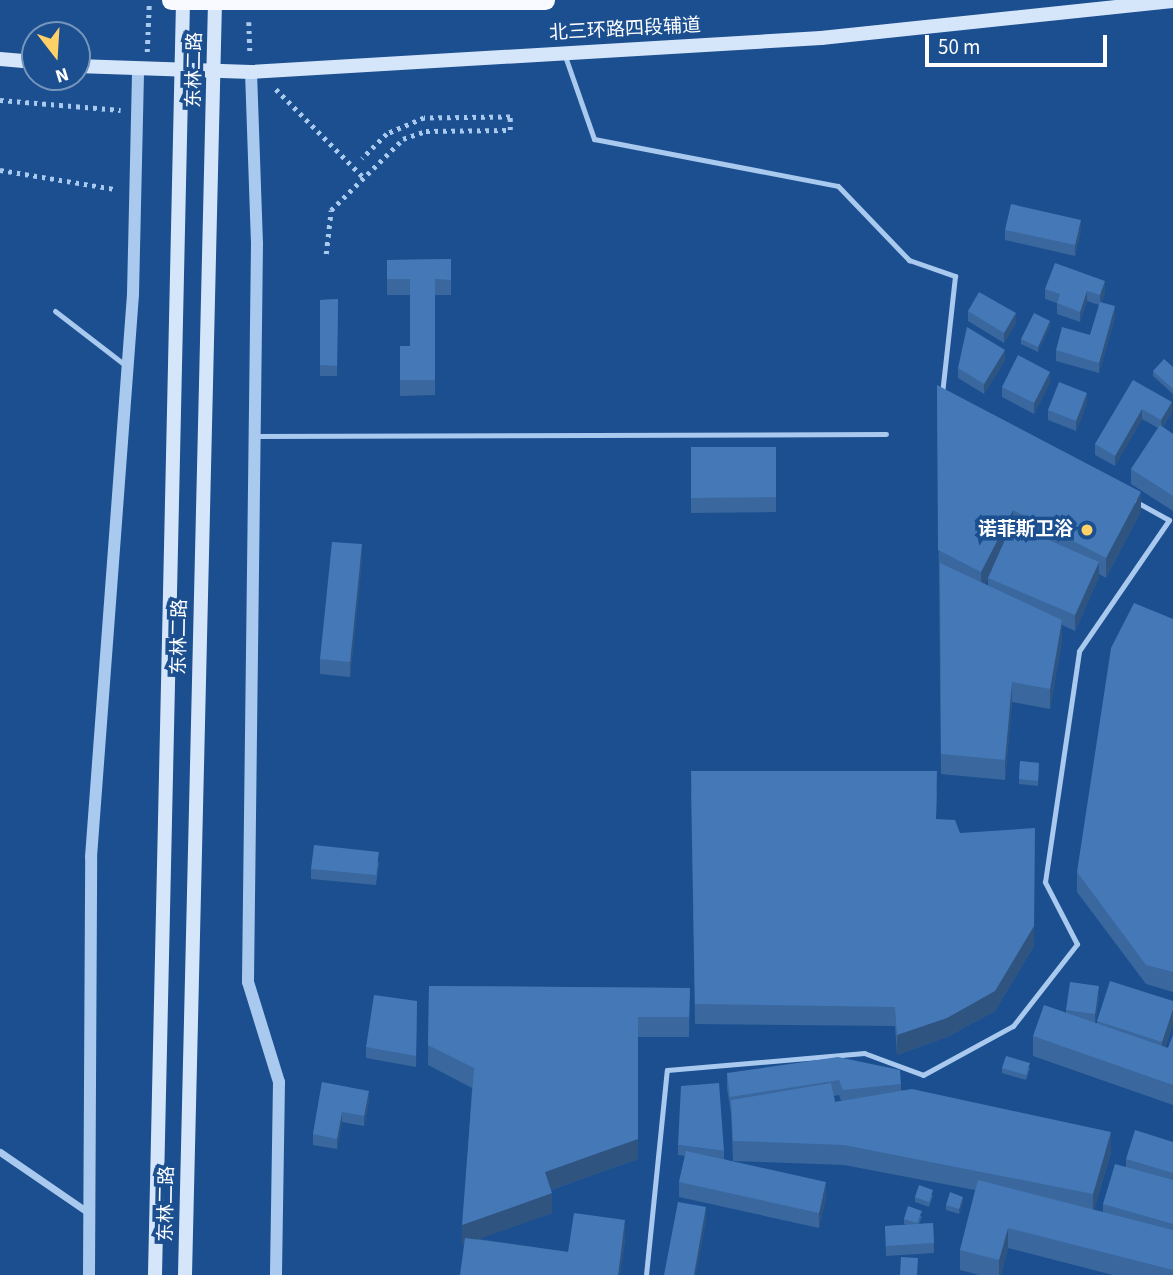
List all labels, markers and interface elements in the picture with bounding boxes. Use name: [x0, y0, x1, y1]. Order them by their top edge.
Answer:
street label: 北三环路四段辅道: [549, 15, 701, 45]
north arrow: [21, 21, 91, 91]
scale bar: [928, 21, 1110, 65]
street label: 东林二路: [183, 32, 207, 108]
text: 50 m: [938, 32, 980, 62]
text: N: [52, 60, 72, 89]
place label: 诺菲斯卫浴: [978, 519, 1073, 541]
marker: 诺菲斯卫浴: [1079, 522, 1095, 538]
street label: 东林二路: [168, 599, 192, 675]
street label: 东林二路: [155, 1166, 179, 1242]

